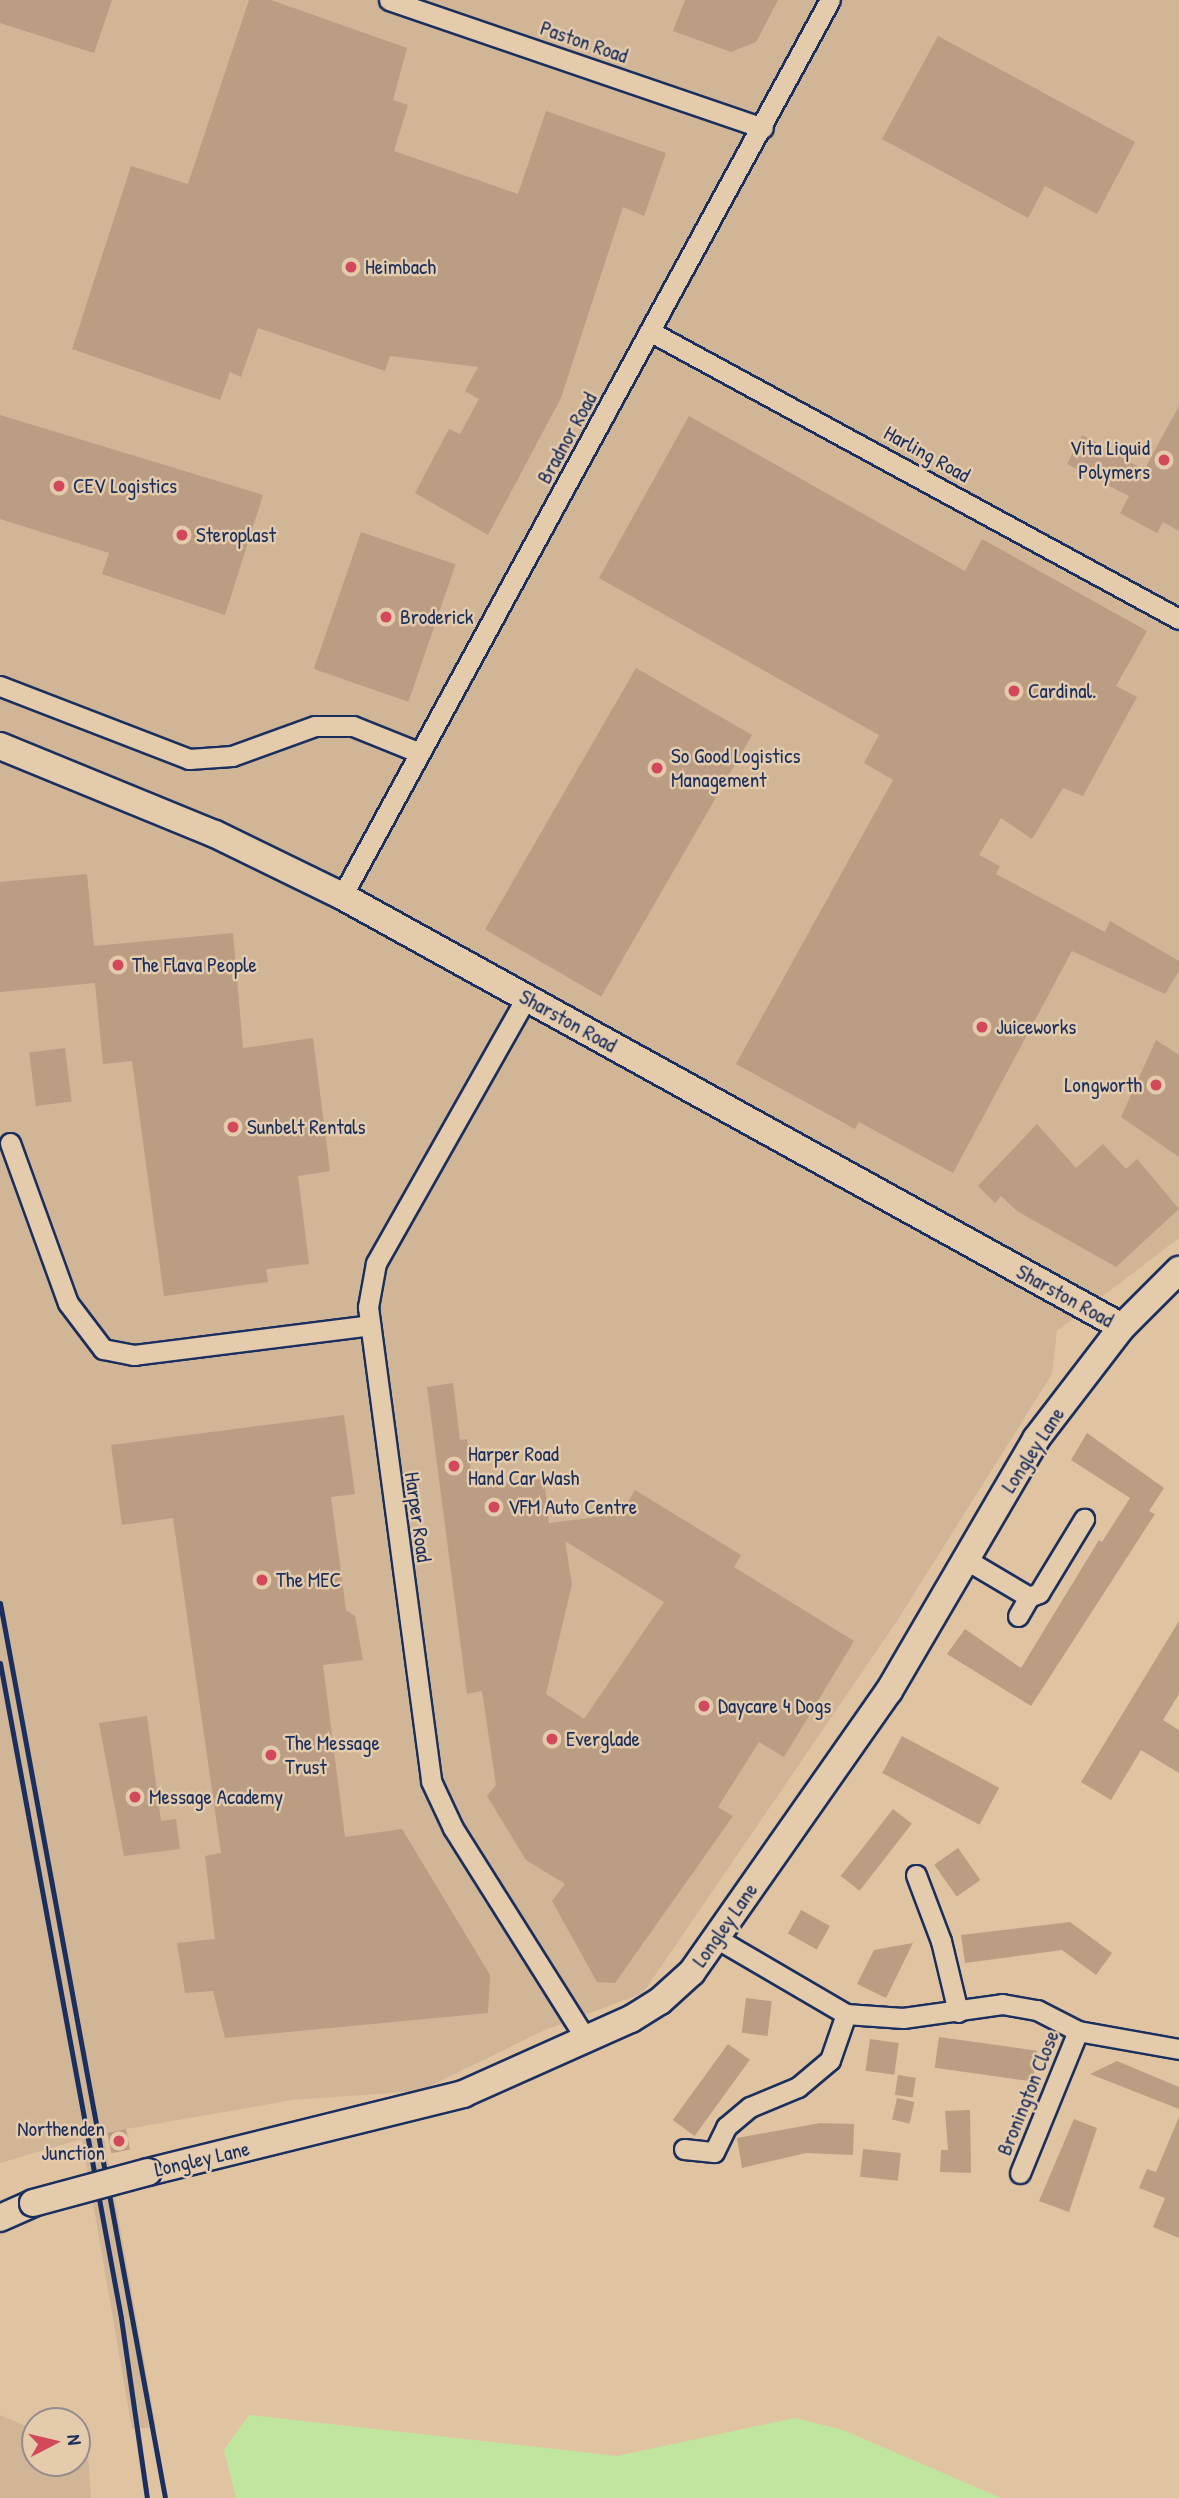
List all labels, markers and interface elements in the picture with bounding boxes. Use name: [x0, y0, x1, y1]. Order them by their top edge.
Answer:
street label: Paston Road: [537, 15, 631, 69]
place label: Heimbach: [365, 254, 436, 280]
marker: Heimbach: [343, 259, 359, 275]
street label: Bradnor Road: [532, 388, 602, 488]
street label: Harling Road: [880, 420, 974, 488]
place label: Vita Liquid Polymers: [1070, 435, 1150, 485]
marker: Vita Liquid Polymers: [1156, 452, 1172, 468]
place label: CEV Logistics: [73, 473, 177, 499]
marker: CEV Logistics: [51, 478, 67, 494]
place label: Steroplast: [196, 522, 276, 548]
marker: Steroplast: [174, 527, 190, 543]
place label: Broderick: [400, 604, 473, 630]
marker: Broderick: [378, 609, 394, 625]
place label: Cardinal.: [1028, 678, 1097, 704]
marker: Cardinal.: [1006, 683, 1022, 699]
place label: So Good Logistics Management: [671, 743, 801, 793]
marker: So Good Logistics Management: [649, 760, 665, 776]
place label: The Flava People: [132, 952, 257, 978]
marker: The Flava People: [110, 957, 126, 973]
street label: Sharston Road: [515, 984, 621, 1058]
place label: Juiceworks: [996, 1014, 1076, 1040]
marker: Juiceworks: [974, 1019, 990, 1035]
place label: Longworth: [1065, 1072, 1142, 1098]
marker: Longworth: [1148, 1077, 1164, 1093]
place label: Sunbelt Rentals: [247, 1114, 366, 1140]
marker: Sunbelt Rentals: [225, 1119, 241, 1135]
street label: Sharston Road: [1012, 1259, 1118, 1333]
street label: Longley Lane: [996, 1403, 1070, 1497]
place label: Harper Road Hand Car Wash: [468, 1441, 579, 1491]
marker: Harper Road Hand Car Wash: [446, 1458, 462, 1474]
street label: Harper Road: [399, 1470, 437, 1564]
place label: VFM Auto Centre: [508, 1494, 637, 1520]
marker: VFM Auto Centre: [486, 1499, 502, 1515]
place label: The MEC: [276, 1567, 341, 1593]
marker: The MEC: [254, 1572, 270, 1588]
place label: Daycare 4 Dogs: [718, 1693, 831, 1719]
marker: Daycare 4 Dogs: [696, 1698, 712, 1714]
place label: Everglade: [566, 1726, 640, 1752]
place label: The Message Trust: [285, 1730, 380, 1780]
marker: Everglade: [544, 1731, 560, 1747]
marker: The Message Trust: [263, 1747, 279, 1763]
place label: Message Academy: [149, 1784, 283, 1810]
marker: Message Academy: [127, 1789, 143, 1805]
street label: Longley Lane: [687, 1878, 763, 1972]
street label: Bronington Close: [992, 2027, 1064, 2159]
place label: Northenden Junction: [17, 2116, 105, 2166]
marker: Northenden Junction: [111, 2133, 127, 2149]
street label: Longley Lane: [152, 2136, 252, 2182]
north arrow: [21, 2407, 91, 2477]
text: N: [61, 2433, 88, 2446]

